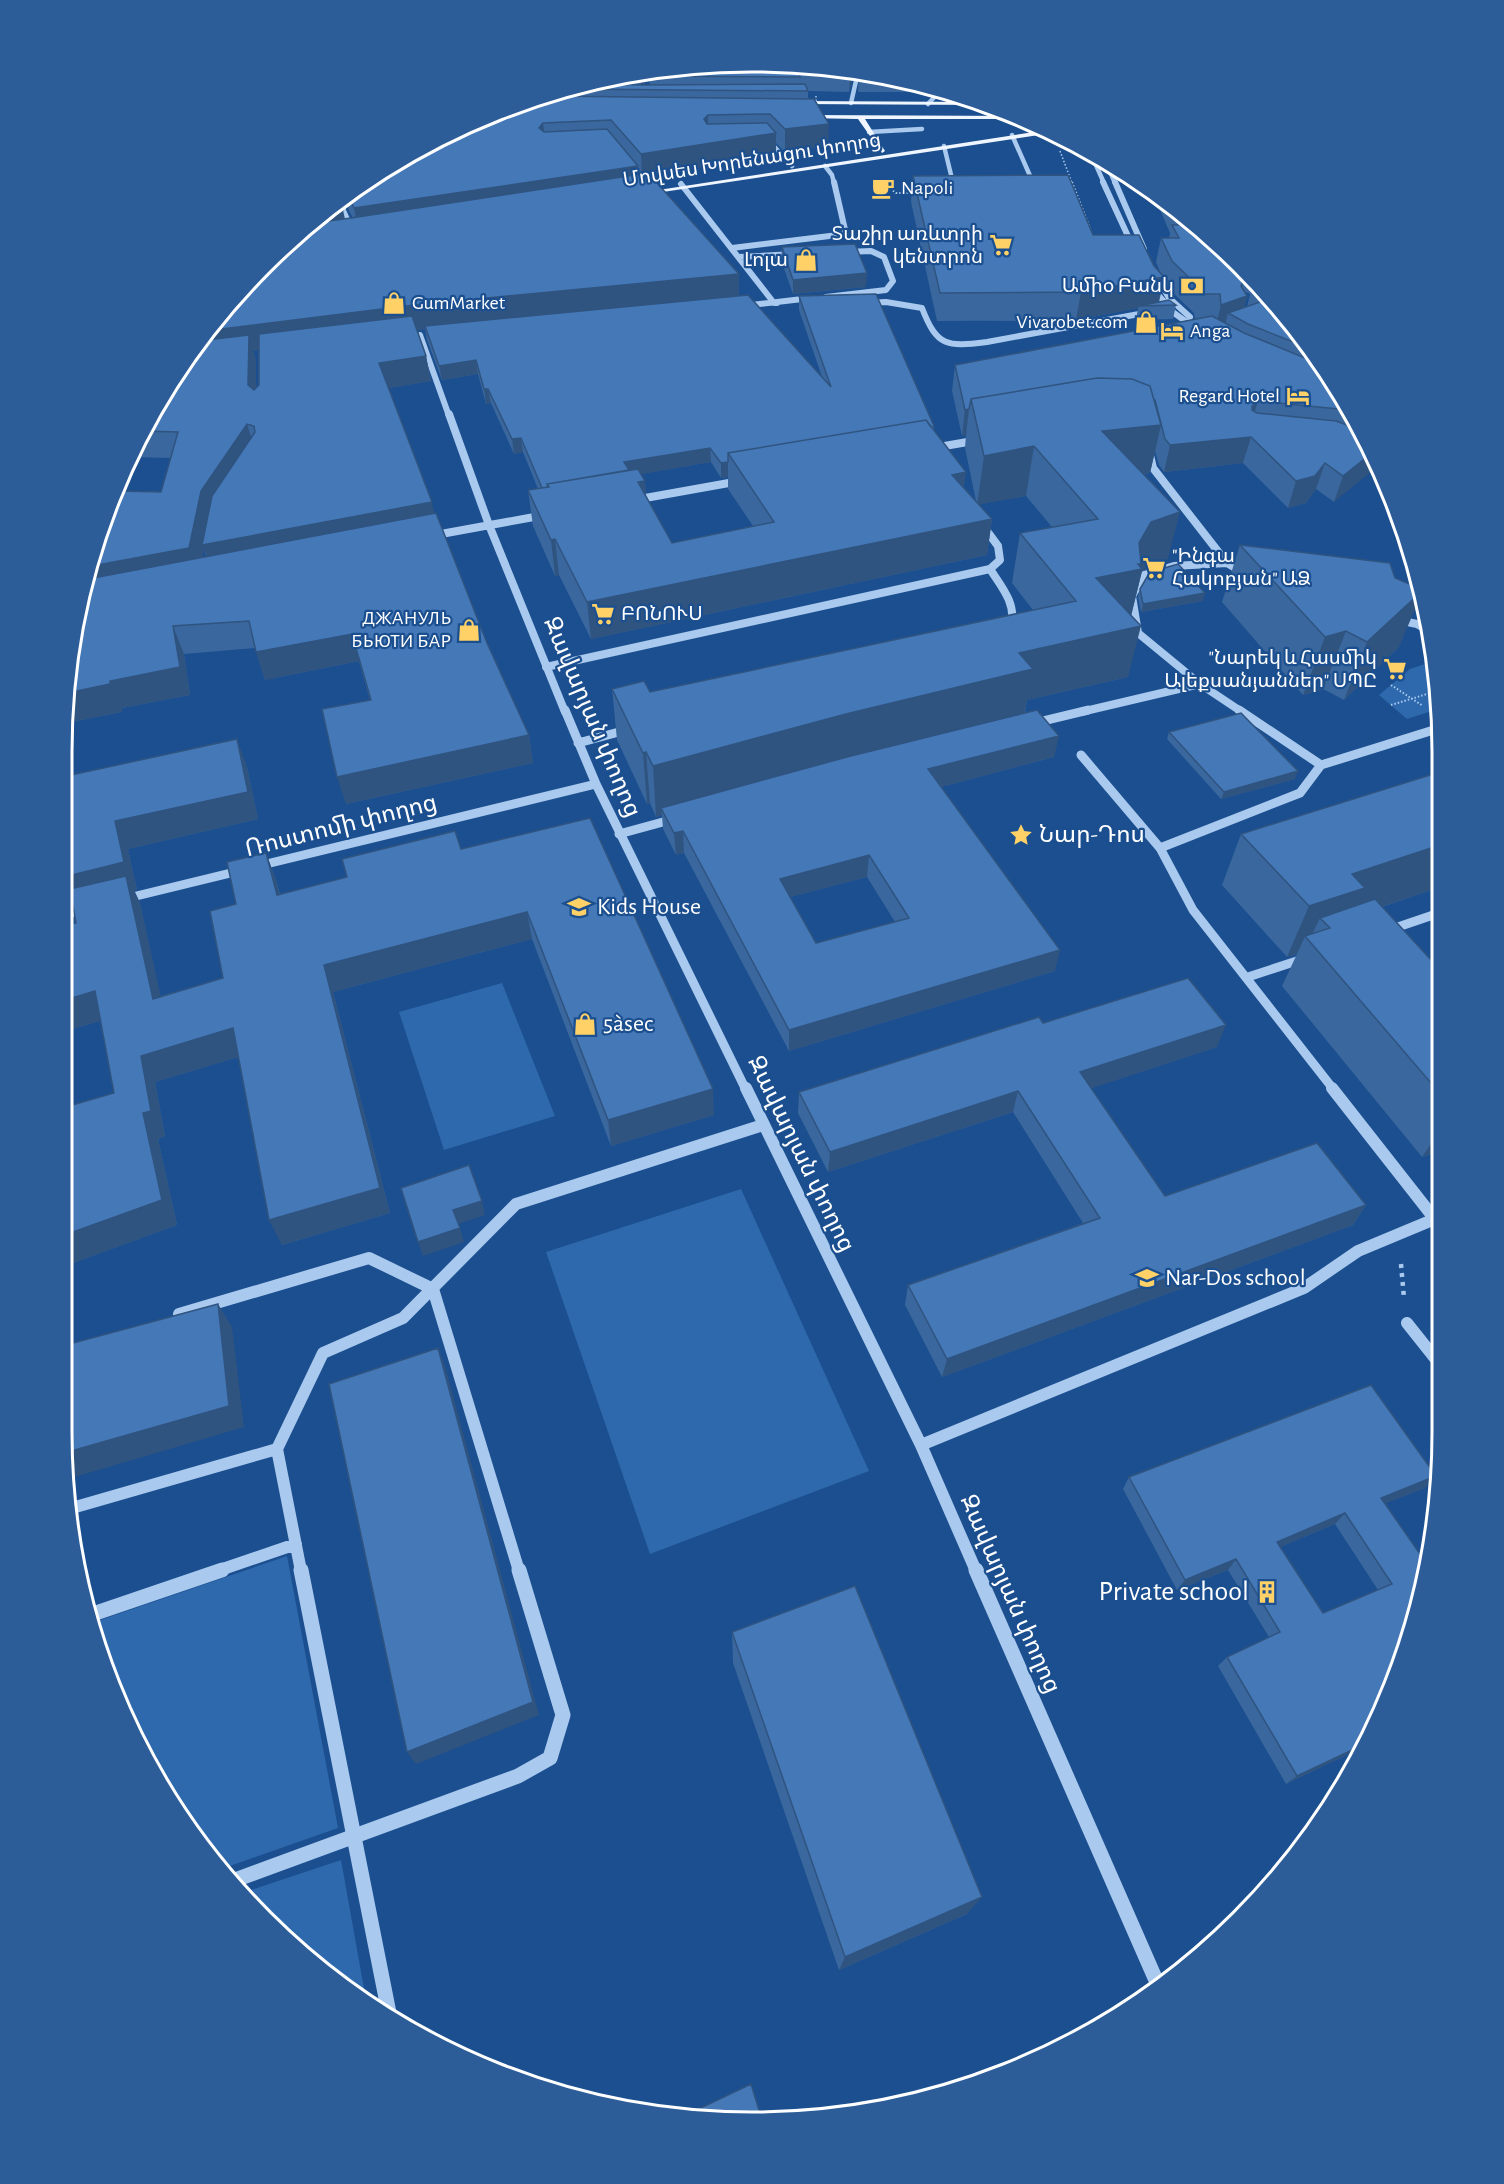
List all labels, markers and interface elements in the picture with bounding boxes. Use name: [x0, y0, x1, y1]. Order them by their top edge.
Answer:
street label: Մովսես Խորենացու փողոց: [622, 130, 883, 191]
cafe icon: Napoli: [870, 175, 896, 201]
place label: Napoli: [901, 178, 953, 198]
place label: Տաշիր առևտրի կենտրոն: [832, 224, 983, 268]
supermarket icon: Տաշիր առևտրի կենտրոն: [988, 232, 1014, 258]
shop icon: Լոլա: [793, 247, 819, 273]
place label: Լոլա: [744, 250, 788, 271]
bank icon: Ամիօ Բանկ: [1179, 273, 1205, 299]
place label: Ամիօ Բանկ: [1062, 276, 1174, 297]
shop icon: GumMarket: [381, 290, 407, 316]
place label: GumMarket: [412, 293, 506, 313]
shop icon: Vivarobet.com: [1133, 309, 1159, 335]
place label: Vivarobet.com: [1016, 312, 1128, 332]
hotel icon: Anga: [1159, 318, 1185, 344]
place label: Anga: [1190, 321, 1230, 341]
hotel icon: Regard Hotel: [1285, 383, 1311, 409]
place label: Regard Hotel: [1179, 386, 1280, 406]
place label: "Ինգա Հակոբյան" ԱՁ: [1172, 546, 1311, 590]
supermarket icon: "Ինգա Հակոբյան" ԱՁ: [1141, 555, 1167, 581]
supermarket icon: ԲՈՆՈՒՍ: [590, 601, 616, 627]
place label: ԲՈՆՈՒՍ: [621, 604, 703, 624]
place label: ДЖАНУЛЬ БЬЮТИ БАР: [351, 608, 451, 651]
street label: Զավարյան փողոց: [538, 613, 645, 821]
shop icon: ДЖАНУЛЬ БЬЮТИ БАР: [456, 617, 482, 643]
place label: "Նարեկ և Հասմիկ Ալեքսանյաններ" ՍՊԸ: [1164, 648, 1377, 692]
supermarket icon: "Նարեկ և Հասմիկ Ալեքսանյաններ" ՍՊԸ: [1382, 656, 1408, 682]
street label: Ռոստոմի փողոց: [243, 791, 440, 862]
place icon: Նար-Դոս: [1008, 822, 1034, 848]
place label: Նար-Դոս: [1039, 823, 1145, 848]
school or university icon: Kids House: [566, 894, 592, 920]
place label: Kids House: [597, 895, 701, 919]
shop icon: 5àsec: [572, 1011, 598, 1037]
place label: 5àsec: [603, 1012, 653, 1036]
street label: Զավարյան փողոց: [742, 1052, 859, 1256]
school or university icon: Nar-Dos school: [1134, 1265, 1160, 1291]
place label: Nar-Dos school: [1165, 1266, 1306, 1290]
street label: Զավարյան փողոց: [954, 1491, 1065, 1697]
place label: Private school: [1099, 1578, 1249, 1606]
building icon: Private school: [1254, 1579, 1280, 1605]

